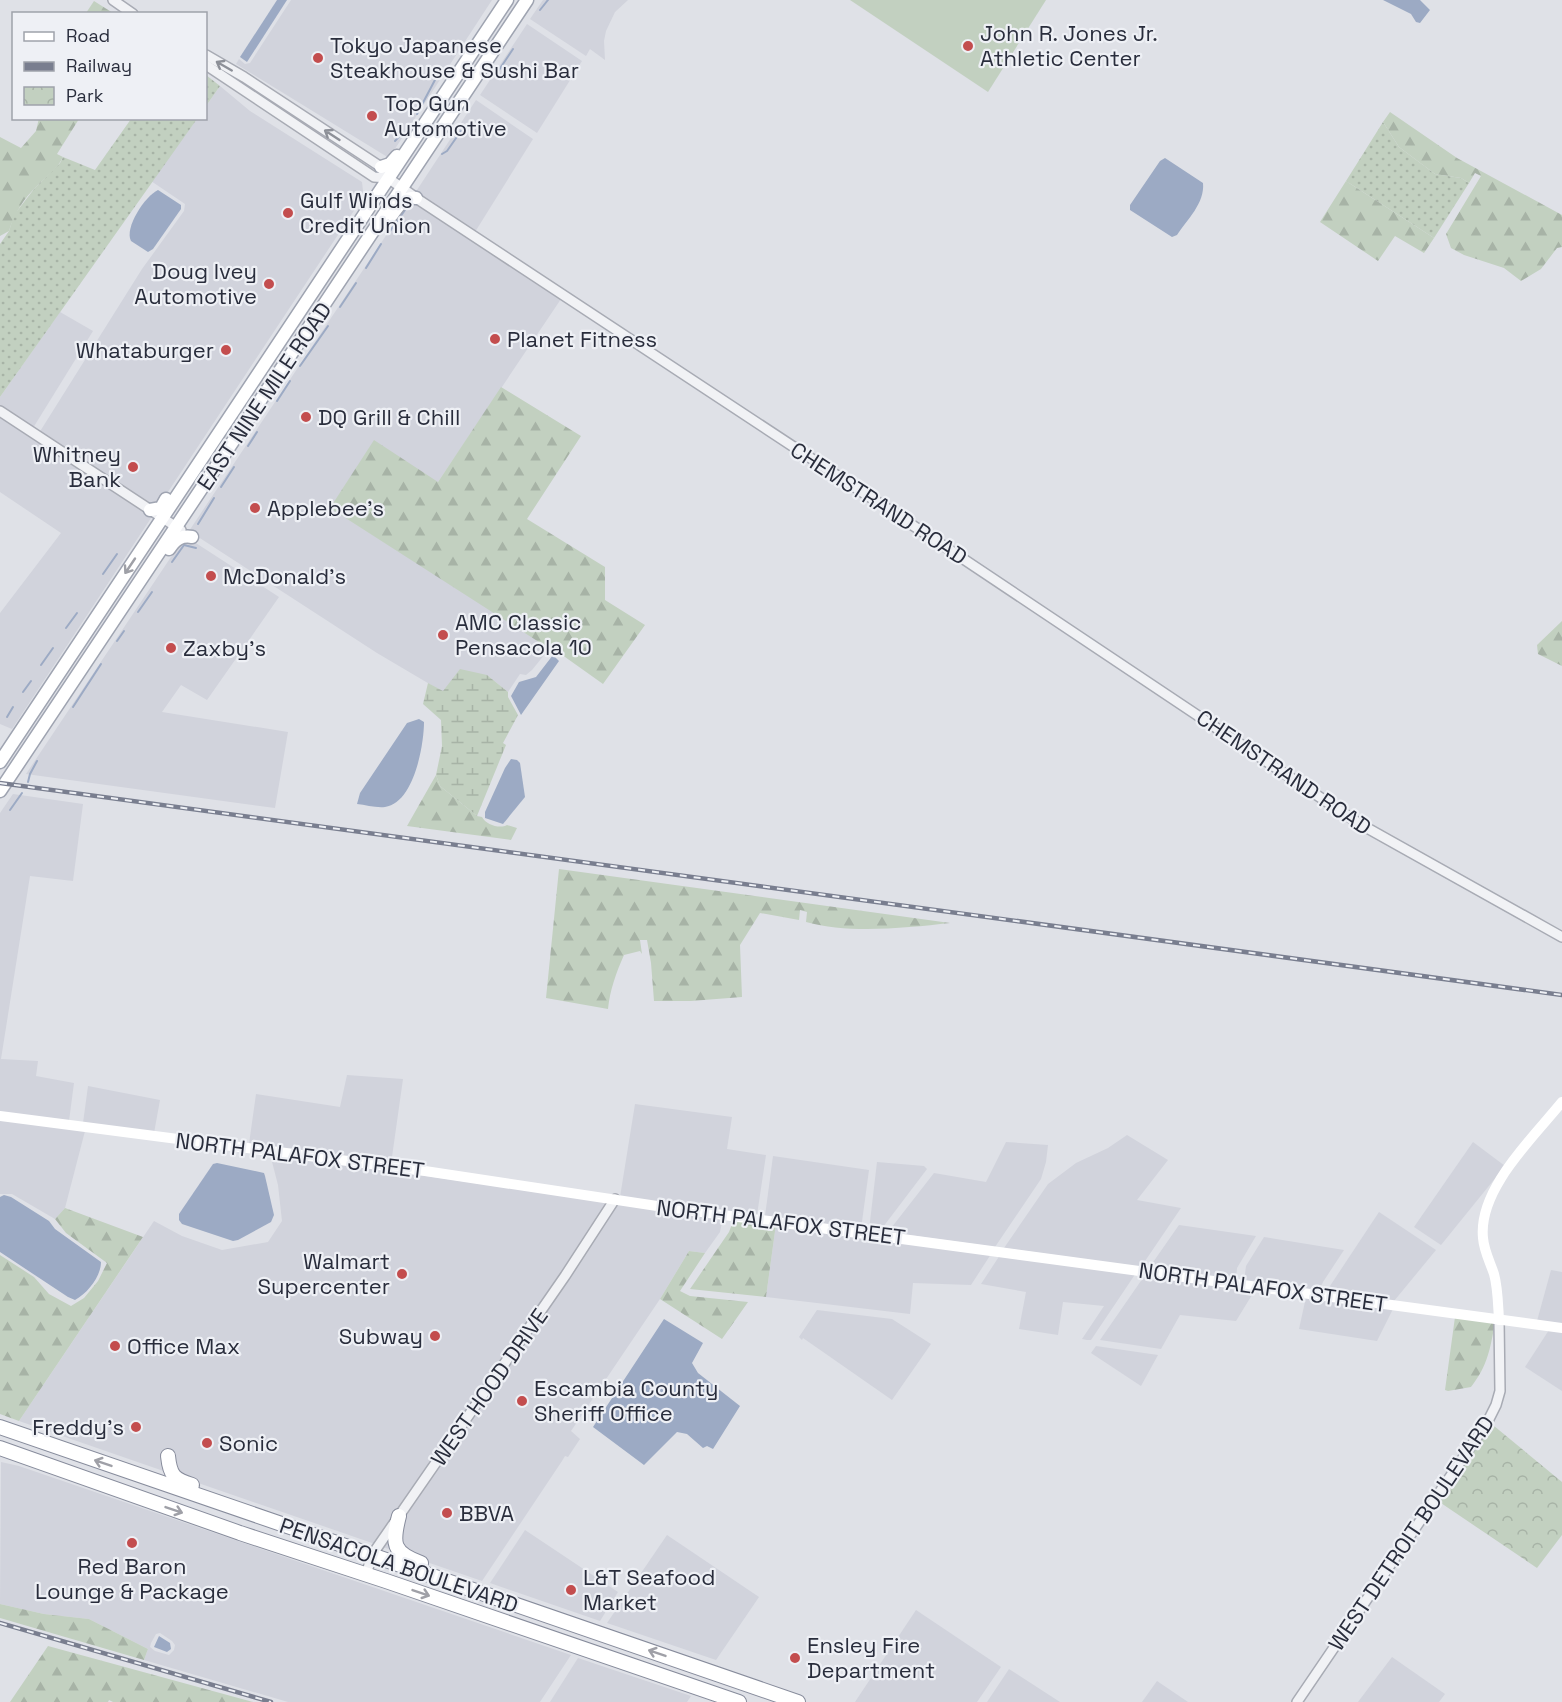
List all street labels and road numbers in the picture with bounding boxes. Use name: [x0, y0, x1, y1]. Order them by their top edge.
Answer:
street label: EAST NINE MILE ROAD: [191, 297, 337, 495]
street label: CHEMSTRAND ROAD: [785, 435, 973, 571]
street label: CHEMSTRAND ROAD: [1191, 703, 1377, 841]
street label: NORTH PALAFOX STREET: [174, 1126, 426, 1184]
street label: NORTH PALAFOX STREET: [655, 1193, 907, 1251]
street label: NORTH PALAFOX STREET: [1137, 1256, 1389, 1318]
street label: WEST HOOD DRIVE: [424, 1303, 554, 1471]
street label: WEST DETROIT BOULEVARD: [1322, 1410, 1500, 1656]
street label: PENSACOLA BOULEVARD: [276, 1511, 522, 1619]

